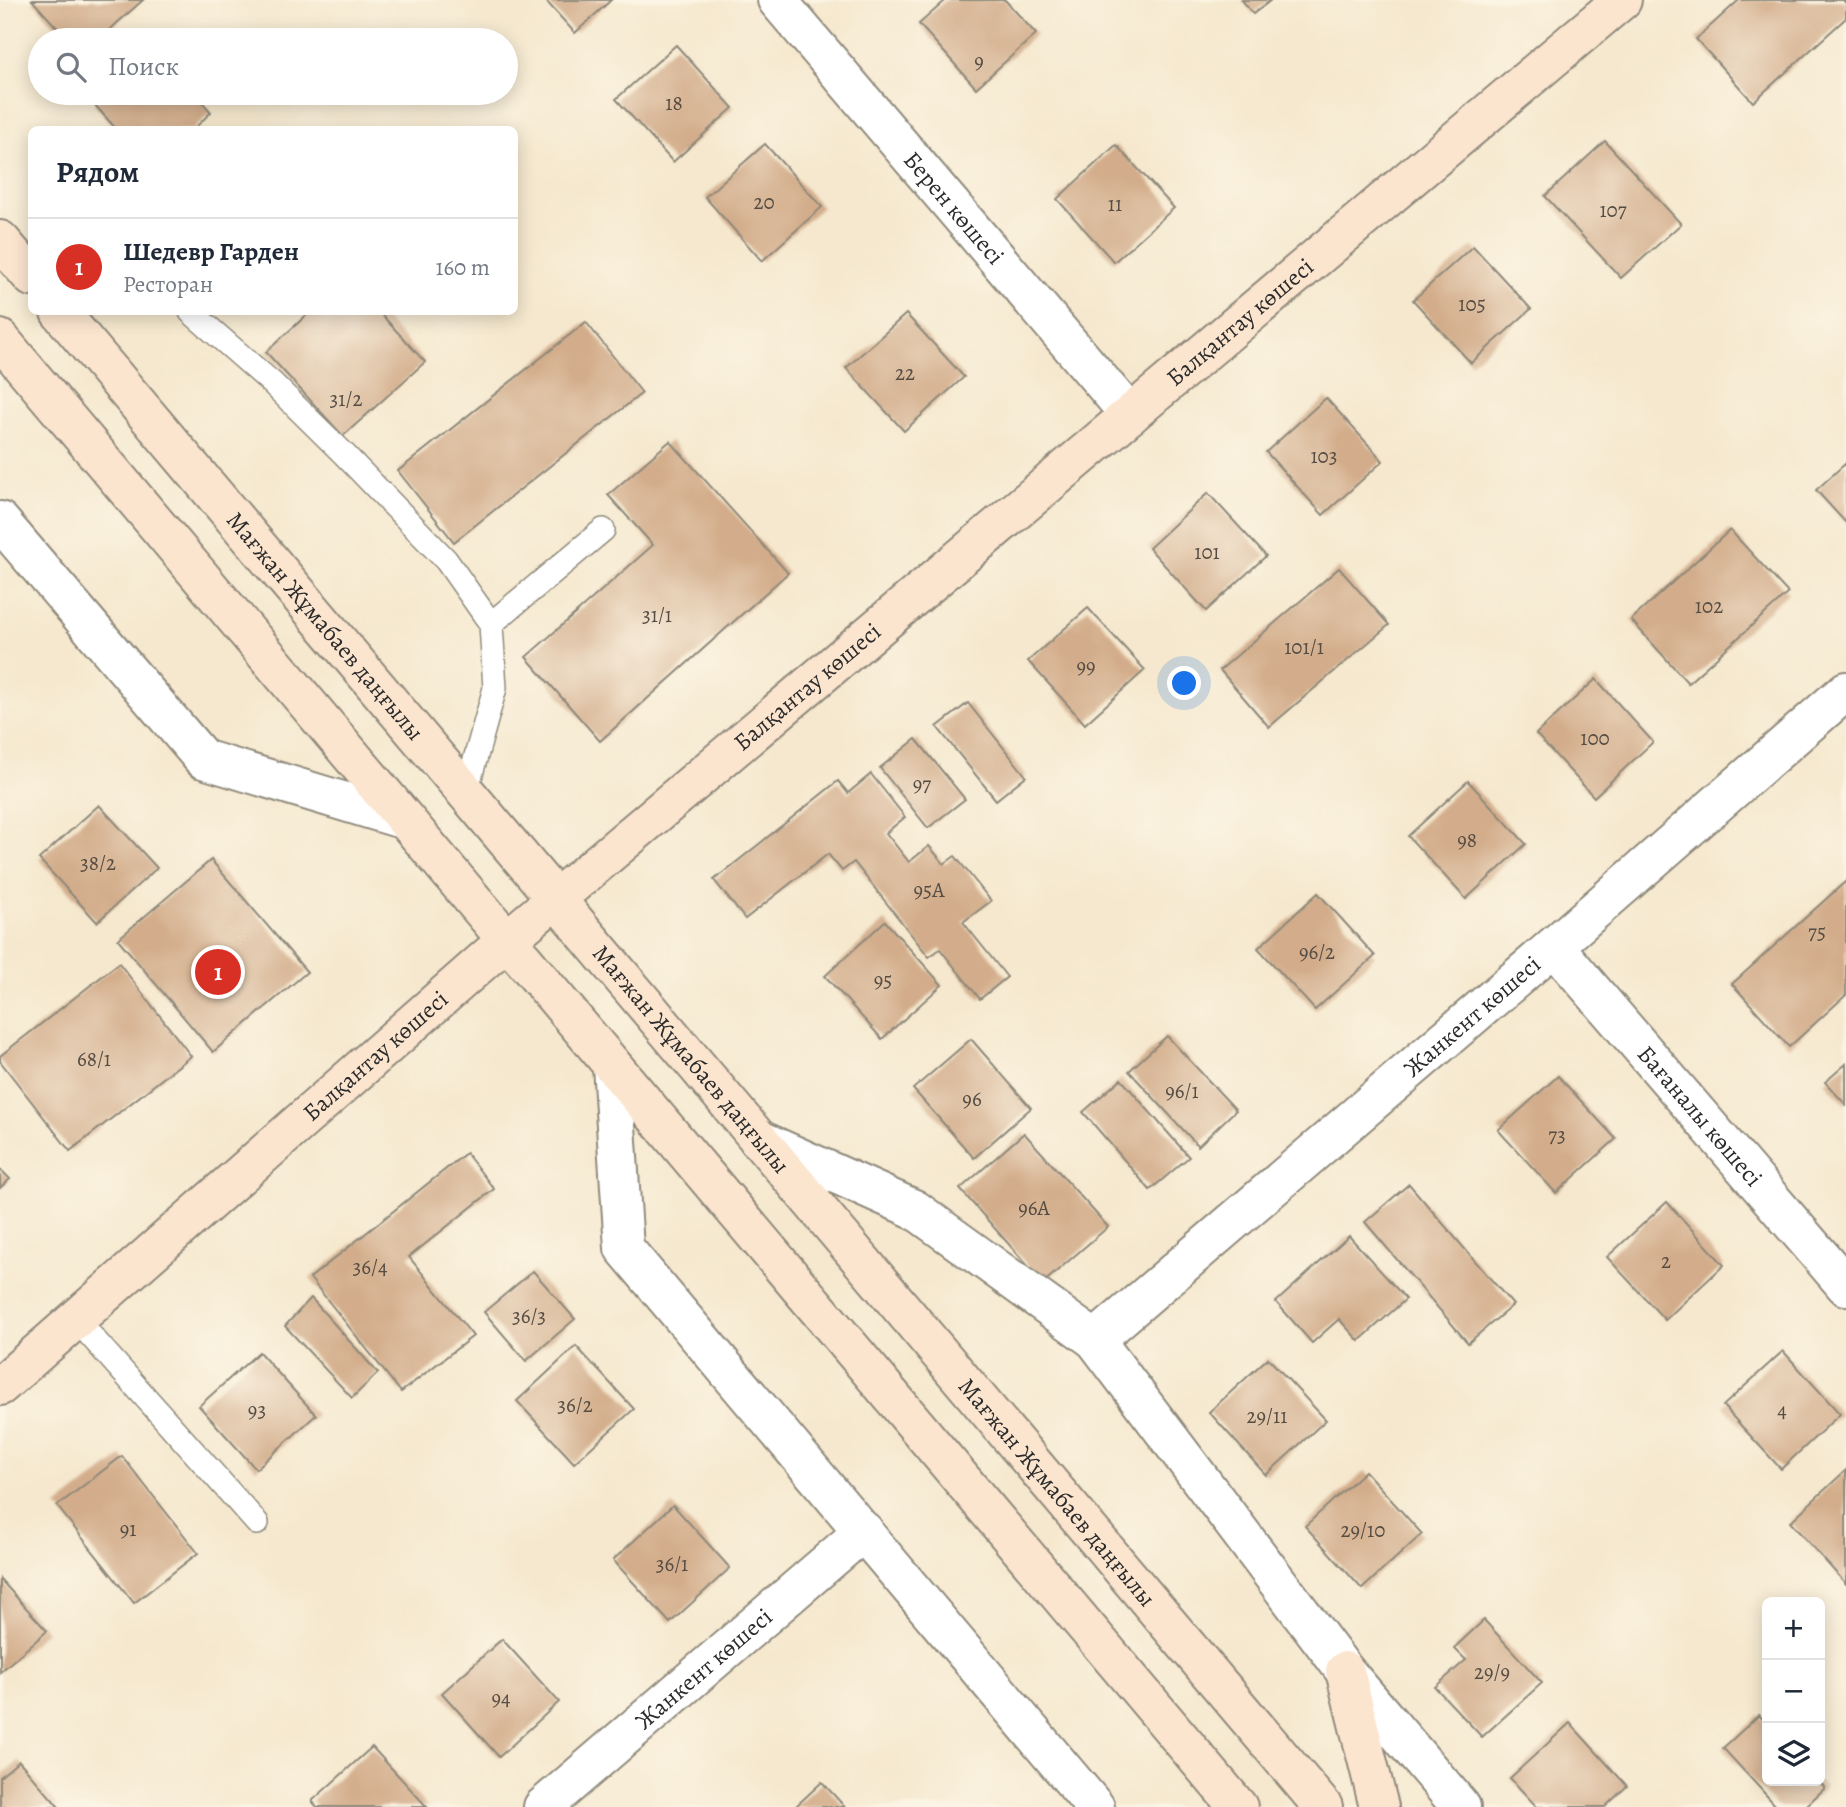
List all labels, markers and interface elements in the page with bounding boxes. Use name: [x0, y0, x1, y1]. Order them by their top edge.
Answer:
search box: [28, 28, 518, 105]
house number: 9: [974, 47, 984, 75]
icon: search: [52, 48, 90, 86]
text: Поиск: [108, 49, 179, 84]
house number: 18: [665, 89, 683, 117]
street label: Берен көшесі: [896, 144, 1011, 271]
text: Рядом: [56, 152, 139, 192]
house number: 20: [753, 188, 775, 216]
house number: 11: [1108, 190, 1122, 218]
house number: 107: [1599, 196, 1627, 224]
text: Шедевр Гарден: [123, 234, 299, 269]
street label: Балқантау көшесі: [1160, 251, 1320, 393]
text: 1: [75, 252, 83, 283]
text: 160 m: [436, 252, 490, 283]
text: Ресторан: [123, 269, 213, 300]
house number: 105: [1458, 290, 1486, 318]
house number: 22: [895, 359, 915, 387]
house number: 31/2: [330, 385, 362, 413]
house number: 103: [1310, 442, 1338, 470]
street label: Мағжан Жұмабаев даңғылы: [219, 505, 431, 747]
house number: 101: [1194, 538, 1220, 566]
house number: 102: [1695, 592, 1723, 620]
house number: 31/1: [642, 601, 672, 629]
street label: Балқантау көшесі: [727, 616, 888, 758]
house number: 101/1: [1284, 633, 1324, 661]
house number: 99: [1076, 652, 1096, 680]
your location: [1167, 666, 1201, 700]
house number: 100: [1580, 724, 1610, 752]
house number: 97: [913, 770, 931, 798]
house number: 98: [1457, 826, 1477, 854]
house number: 38/2: [80, 849, 116, 877]
house number: 95А: [914, 876, 945, 904]
house number: 75: [1808, 918, 1826, 946]
street label: Мағжан Жұмабаев даңғылы: [585, 938, 797, 1180]
house number: 96/2: [1299, 938, 1335, 966]
pin: 1: [195, 946, 241, 998]
street label: Жанкент көшесі: [1397, 948, 1547, 1084]
house number: 95: [874, 966, 892, 994]
street label: Балқантау көшесі: [296, 983, 455, 1128]
street label: Бағаналы көшесі: [1630, 1039, 1770, 1193]
house number: 68/1: [77, 1045, 111, 1073]
house number: 96/1: [1165, 1077, 1199, 1105]
house number: 96: [962, 1085, 982, 1113]
house number: 73: [1548, 1121, 1566, 1149]
house number: 96A: [1018, 1194, 1050, 1222]
house number: 2: [1661, 1247, 1671, 1275]
house number: 36/4: [353, 1253, 387, 1281]
house number: 36/3: [512, 1302, 546, 1330]
street label: Мағжан Жұмабаев даңғылы: [951, 1371, 1163, 1613]
house number: 36/2: [557, 1391, 593, 1419]
house number: 93: [248, 1396, 266, 1424]
house number: 4: [1777, 1396, 1787, 1424]
house number: 29/11: [1247, 1402, 1287, 1430]
house number: 91: [120, 1515, 136, 1543]
house number: 29/10: [1341, 1516, 1385, 1544]
house number: 36/1: [656, 1550, 688, 1578]
map controls: [1762, 1597, 1825, 1786]
button: +: [1762, 1597, 1825, 1660]
street label: Жанкент көшесі: [628, 1601, 779, 1737]
house number: 29/9: [1474, 1658, 1510, 1686]
button: −: [1762, 1660, 1825, 1723]
house number: 94: [491, 1684, 511, 1712]
button: layers: [1762, 1723, 1825, 1786]

